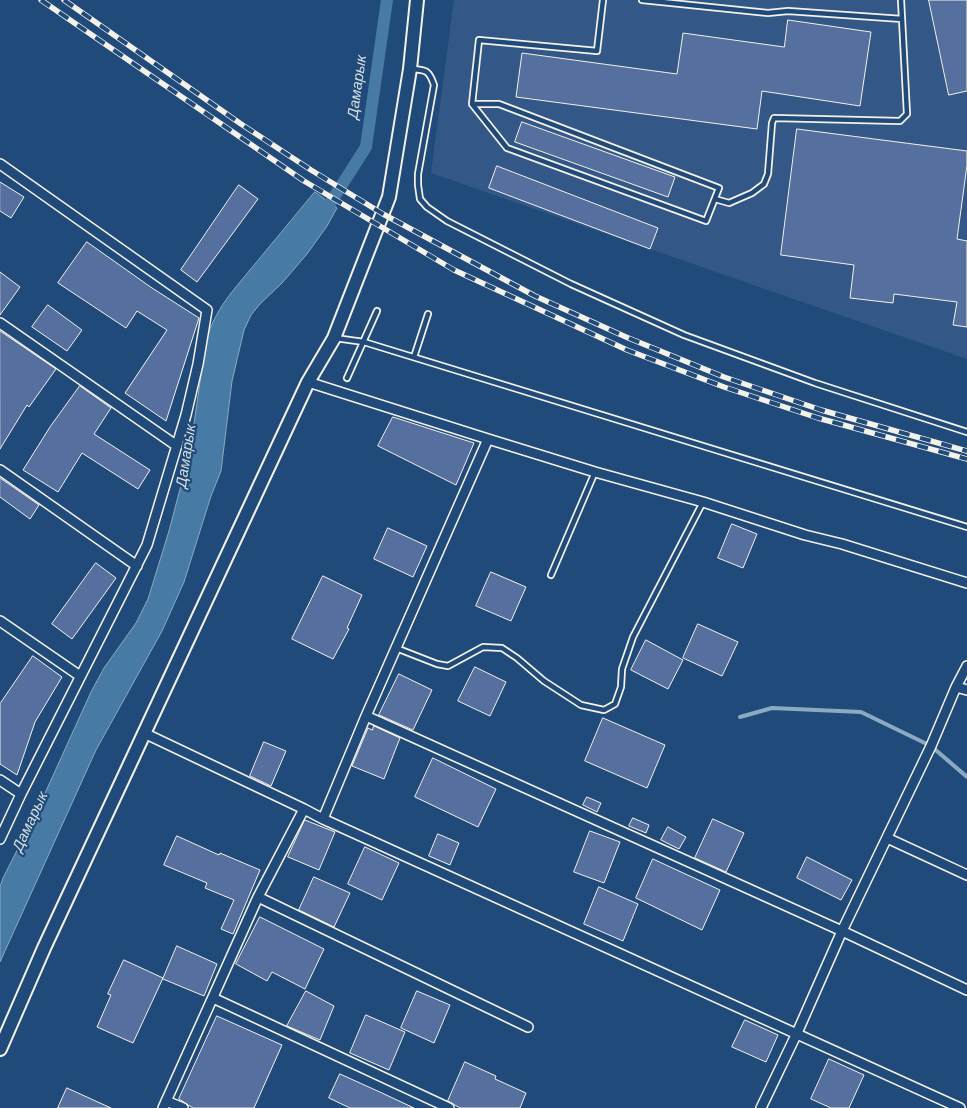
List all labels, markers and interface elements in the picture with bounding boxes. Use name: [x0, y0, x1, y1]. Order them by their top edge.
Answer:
water label: Дамарык: [345, 54, 371, 120]
water label: Дамарык: [173, 423, 201, 489]
water label: Дамарык: [9, 789, 53, 855]

